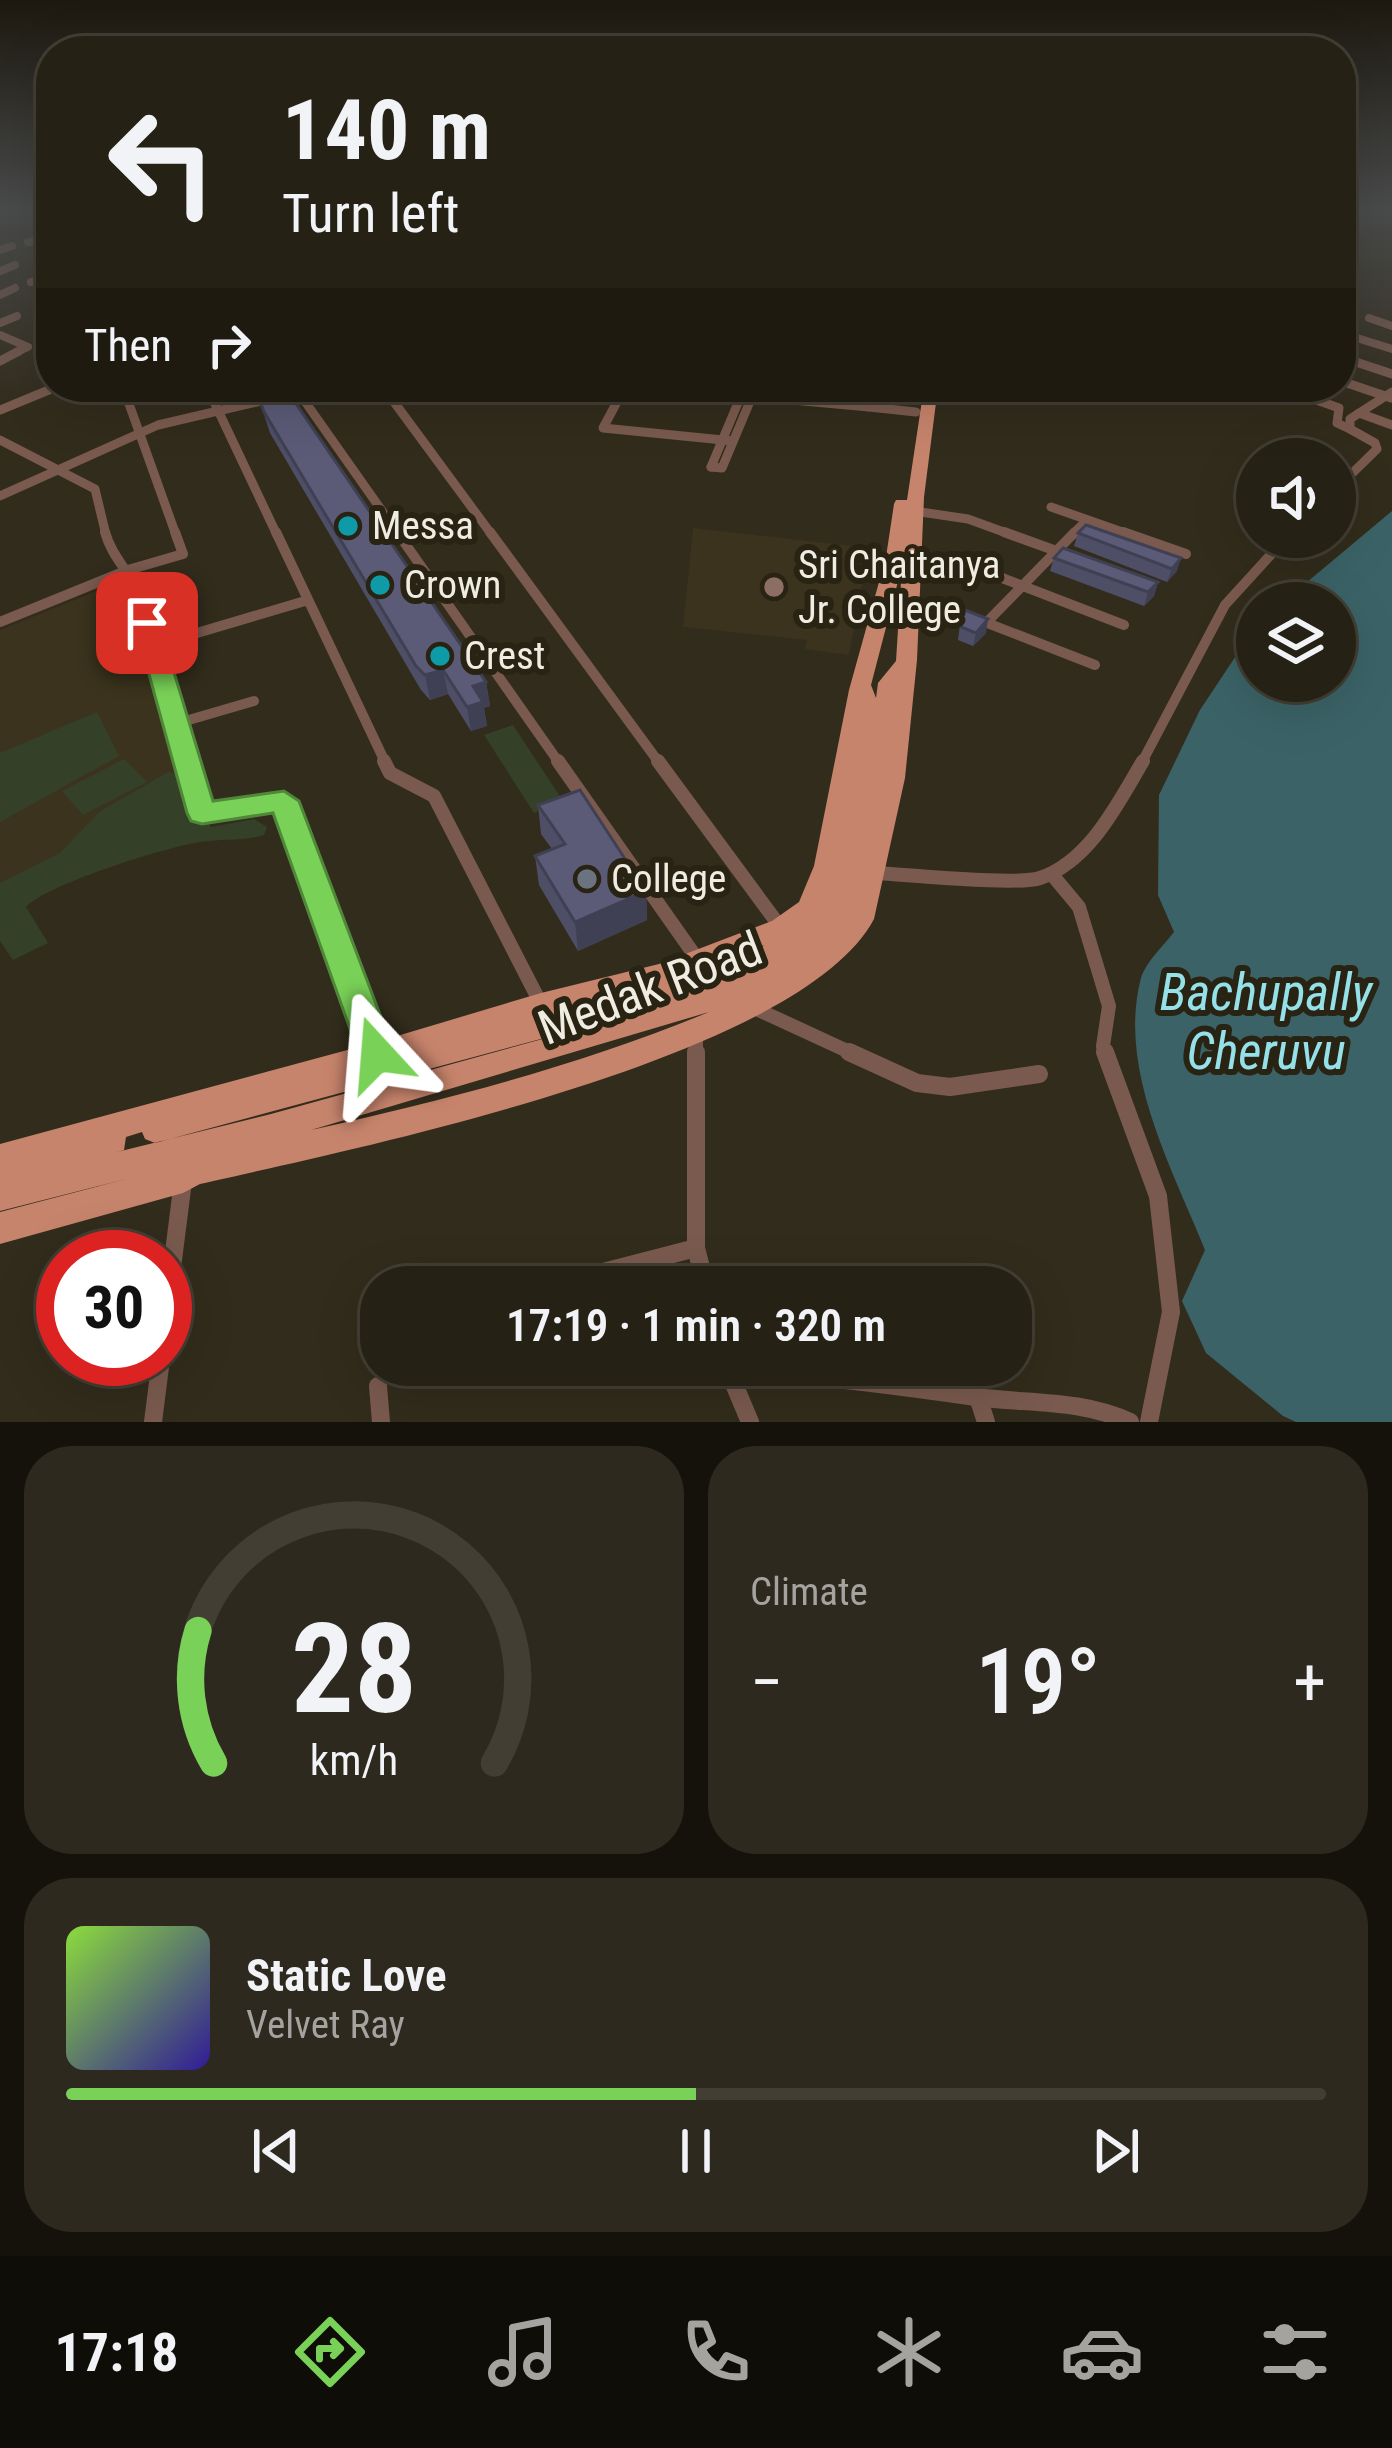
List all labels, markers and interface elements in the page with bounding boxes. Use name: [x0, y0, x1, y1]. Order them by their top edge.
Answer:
text: 140 m: [282, 81, 491, 180]
icon: left: [84, 84, 240, 240]
text: Turn left: [282, 182, 459, 245]
icon: right: [196, 312, 262, 378]
text: Then: [84, 319, 172, 372]
map controls: [1236, 438, 1356, 702]
button: sound: [1236, 438, 1356, 558]
place label: Messa: [372, 503, 474, 549]
marker: Messa: [335, 513, 361, 539]
place label: Sri Chaitanya Jr. College: [798, 542, 1000, 633]
place label: Crown: [404, 562, 501, 608]
pin: [96, 572, 198, 674]
marker: Crown: [367, 572, 393, 598]
marker: Sri Chaitanya Jr. College: [761, 574, 787, 600]
button: layers: [1236, 582, 1356, 702]
icon: arrive: [114, 590, 180, 656]
place label: Crest: [464, 633, 545, 679]
marker: Crest: [427, 643, 453, 669]
place label: College: [611, 856, 726, 902]
marker: College: [574, 866, 600, 892]
street label: Medak Road: [530, 919, 770, 1057]
water label: Bachupally Cheruvu: [1160, 963, 1374, 1081]
position arrow: [314, 991, 440, 1117]
speed limit sign: 30: [36, 1230, 192, 1386]
text: 17:19 · 1 min · 320 m: [506, 1299, 886, 1352]
text: Climate: [750, 1569, 868, 1615]
text: 28: [291, 1596, 417, 1742]
text: 19°: [975, 1630, 1101, 1735]
text: −: [750, 1644, 783, 1721]
text: +: [1293, 1644, 1326, 1721]
text: km/h: [310, 1735, 398, 1785]
text: Static Love: [246, 1949, 447, 2002]
text: Velvet Ray: [246, 2002, 405, 2048]
icon: previous: [243, 2118, 309, 2184]
icon: pause: [663, 2118, 729, 2184]
icon: next: [1083, 2118, 1149, 2184]
icon: directions: [288, 2310, 372, 2394]
icon: music: [481, 2310, 565, 2394]
icon: phone: [674, 2310, 758, 2394]
icon: climate: [867, 2310, 951, 2394]
icon: car: [1060, 2310, 1144, 2394]
icon: filters: [1253, 2310, 1337, 2394]
text: 17:18: [55, 2321, 179, 2384]

